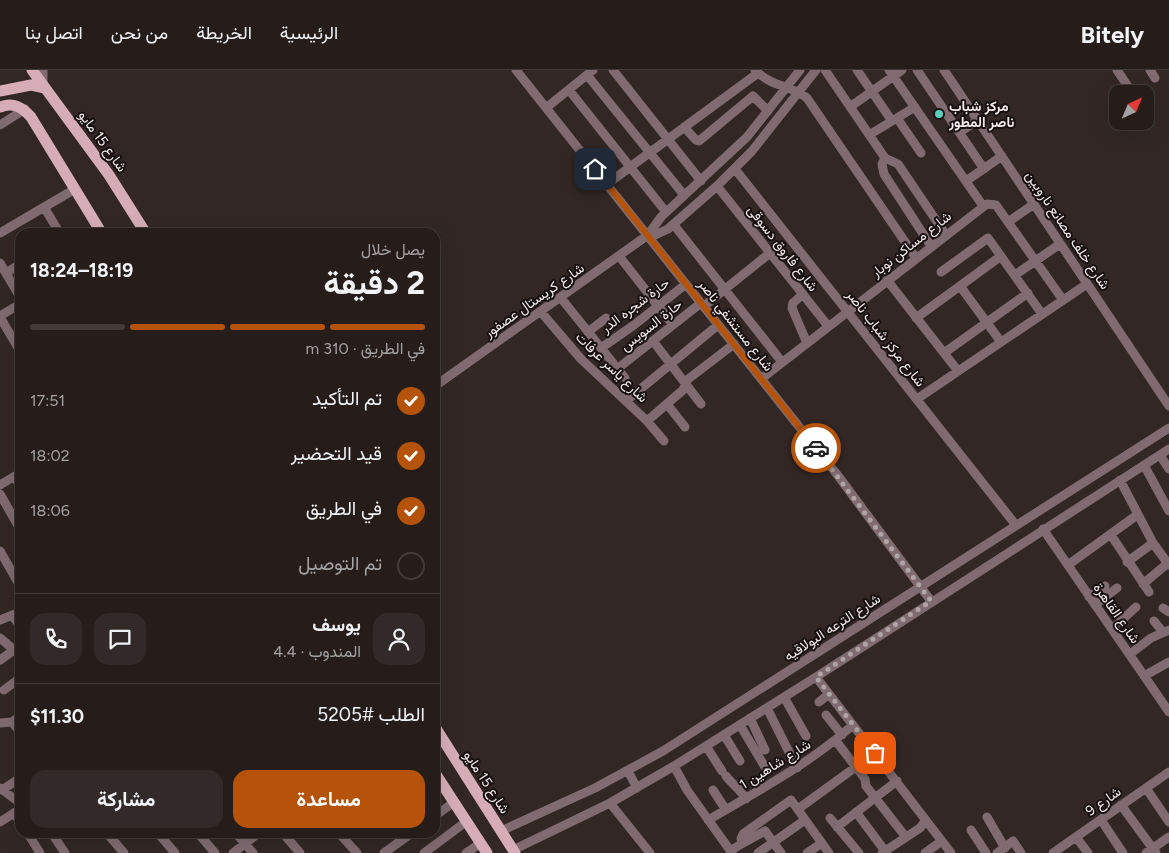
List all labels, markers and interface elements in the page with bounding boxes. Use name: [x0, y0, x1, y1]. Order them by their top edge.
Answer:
text: Bitely: [1081, 20, 1144, 49]
text: اتصل بنا: [25, 22, 83, 44]
text: من نحن: [111, 22, 168, 44]
text: الخريطة: [196, 22, 252, 44]
text: الرئيسية: [280, 22, 338, 44]
north arrow: [1109, 85, 1154, 130]
map controls: [1109, 85, 1154, 130]
place label: مركز شباب ناصر المطور: [948, 98, 1014, 131]
street label: شارع 15 مايو: [73, 107, 130, 176]
marker: مركز شباب ناصر المطور: [933, 108, 945, 120]
pin: [574, 148, 616, 190]
icon: home: [581, 155, 609, 183]
street label: شارع خلف مصانع ناروبين: [1020, 168, 1114, 294]
street label: شارع فاروق دسوقى: [742, 202, 822, 296]
street label: شارع مساكن نوبار: [867, 208, 956, 283]
text: يصل خلال: [361, 240, 425, 259]
text: 18:19–18:24: [30, 259, 133, 282]
street label: شارع كريستال عصفور: [480, 260, 589, 343]
text: 2 دقيقة: [323, 264, 425, 302]
street label: حارة شجره الدر: [597, 274, 673, 337]
street label: شارع مستشفي ناصر: [691, 275, 777, 377]
street label: شارع مركز شباب ناصر: [840, 286, 929, 391]
street label: حارة السويس: [617, 296, 686, 355]
street label: شارع ياسر عرفات: [571, 329, 651, 407]
text: في الطريق · 310 m: [306, 339, 425, 358]
text: تم التأكيد: [312, 387, 382, 410]
icon: check: [397, 387, 425, 415]
text: 17:51: [30, 391, 65, 410]
courier: [791, 423, 841, 473]
icon: car: [802, 434, 830, 462]
text: قيد التحضير: [291, 442, 382, 465]
icon: check: [397, 442, 425, 470]
text: 18:02: [30, 446, 70, 465]
text: في الطريق: [306, 497, 382, 520]
icon: check: [397, 497, 425, 525]
text: 18:06: [30, 501, 70, 520]
text: تم التوصيل: [298, 552, 382, 575]
street label: شارع القاهرة: [1088, 580, 1144, 648]
street label: شارع الترعه البولاقيه: [781, 590, 885, 667]
button: phone: [30, 613, 82, 665]
button: chat: [94, 613, 146, 665]
text: يوسف: [312, 613, 361, 636]
button: person: [373, 613, 425, 665]
text: المندوب · 4.4: [273, 642, 361, 661]
text: الطلب #5205: [317, 703, 425, 726]
text: $11.30: [30, 705, 84, 728]
pin: [854, 732, 896, 774]
street label: شارع شاهين 1: [736, 736, 815, 795]
icon: bag: [861, 739, 889, 767]
street label: شارع 15 مايو: [458, 748, 513, 818]
button: مشاركة: [30, 770, 223, 828]
button: مساعدة: [233, 770, 425, 828]
street label: شارع 9: [1082, 783, 1126, 821]

